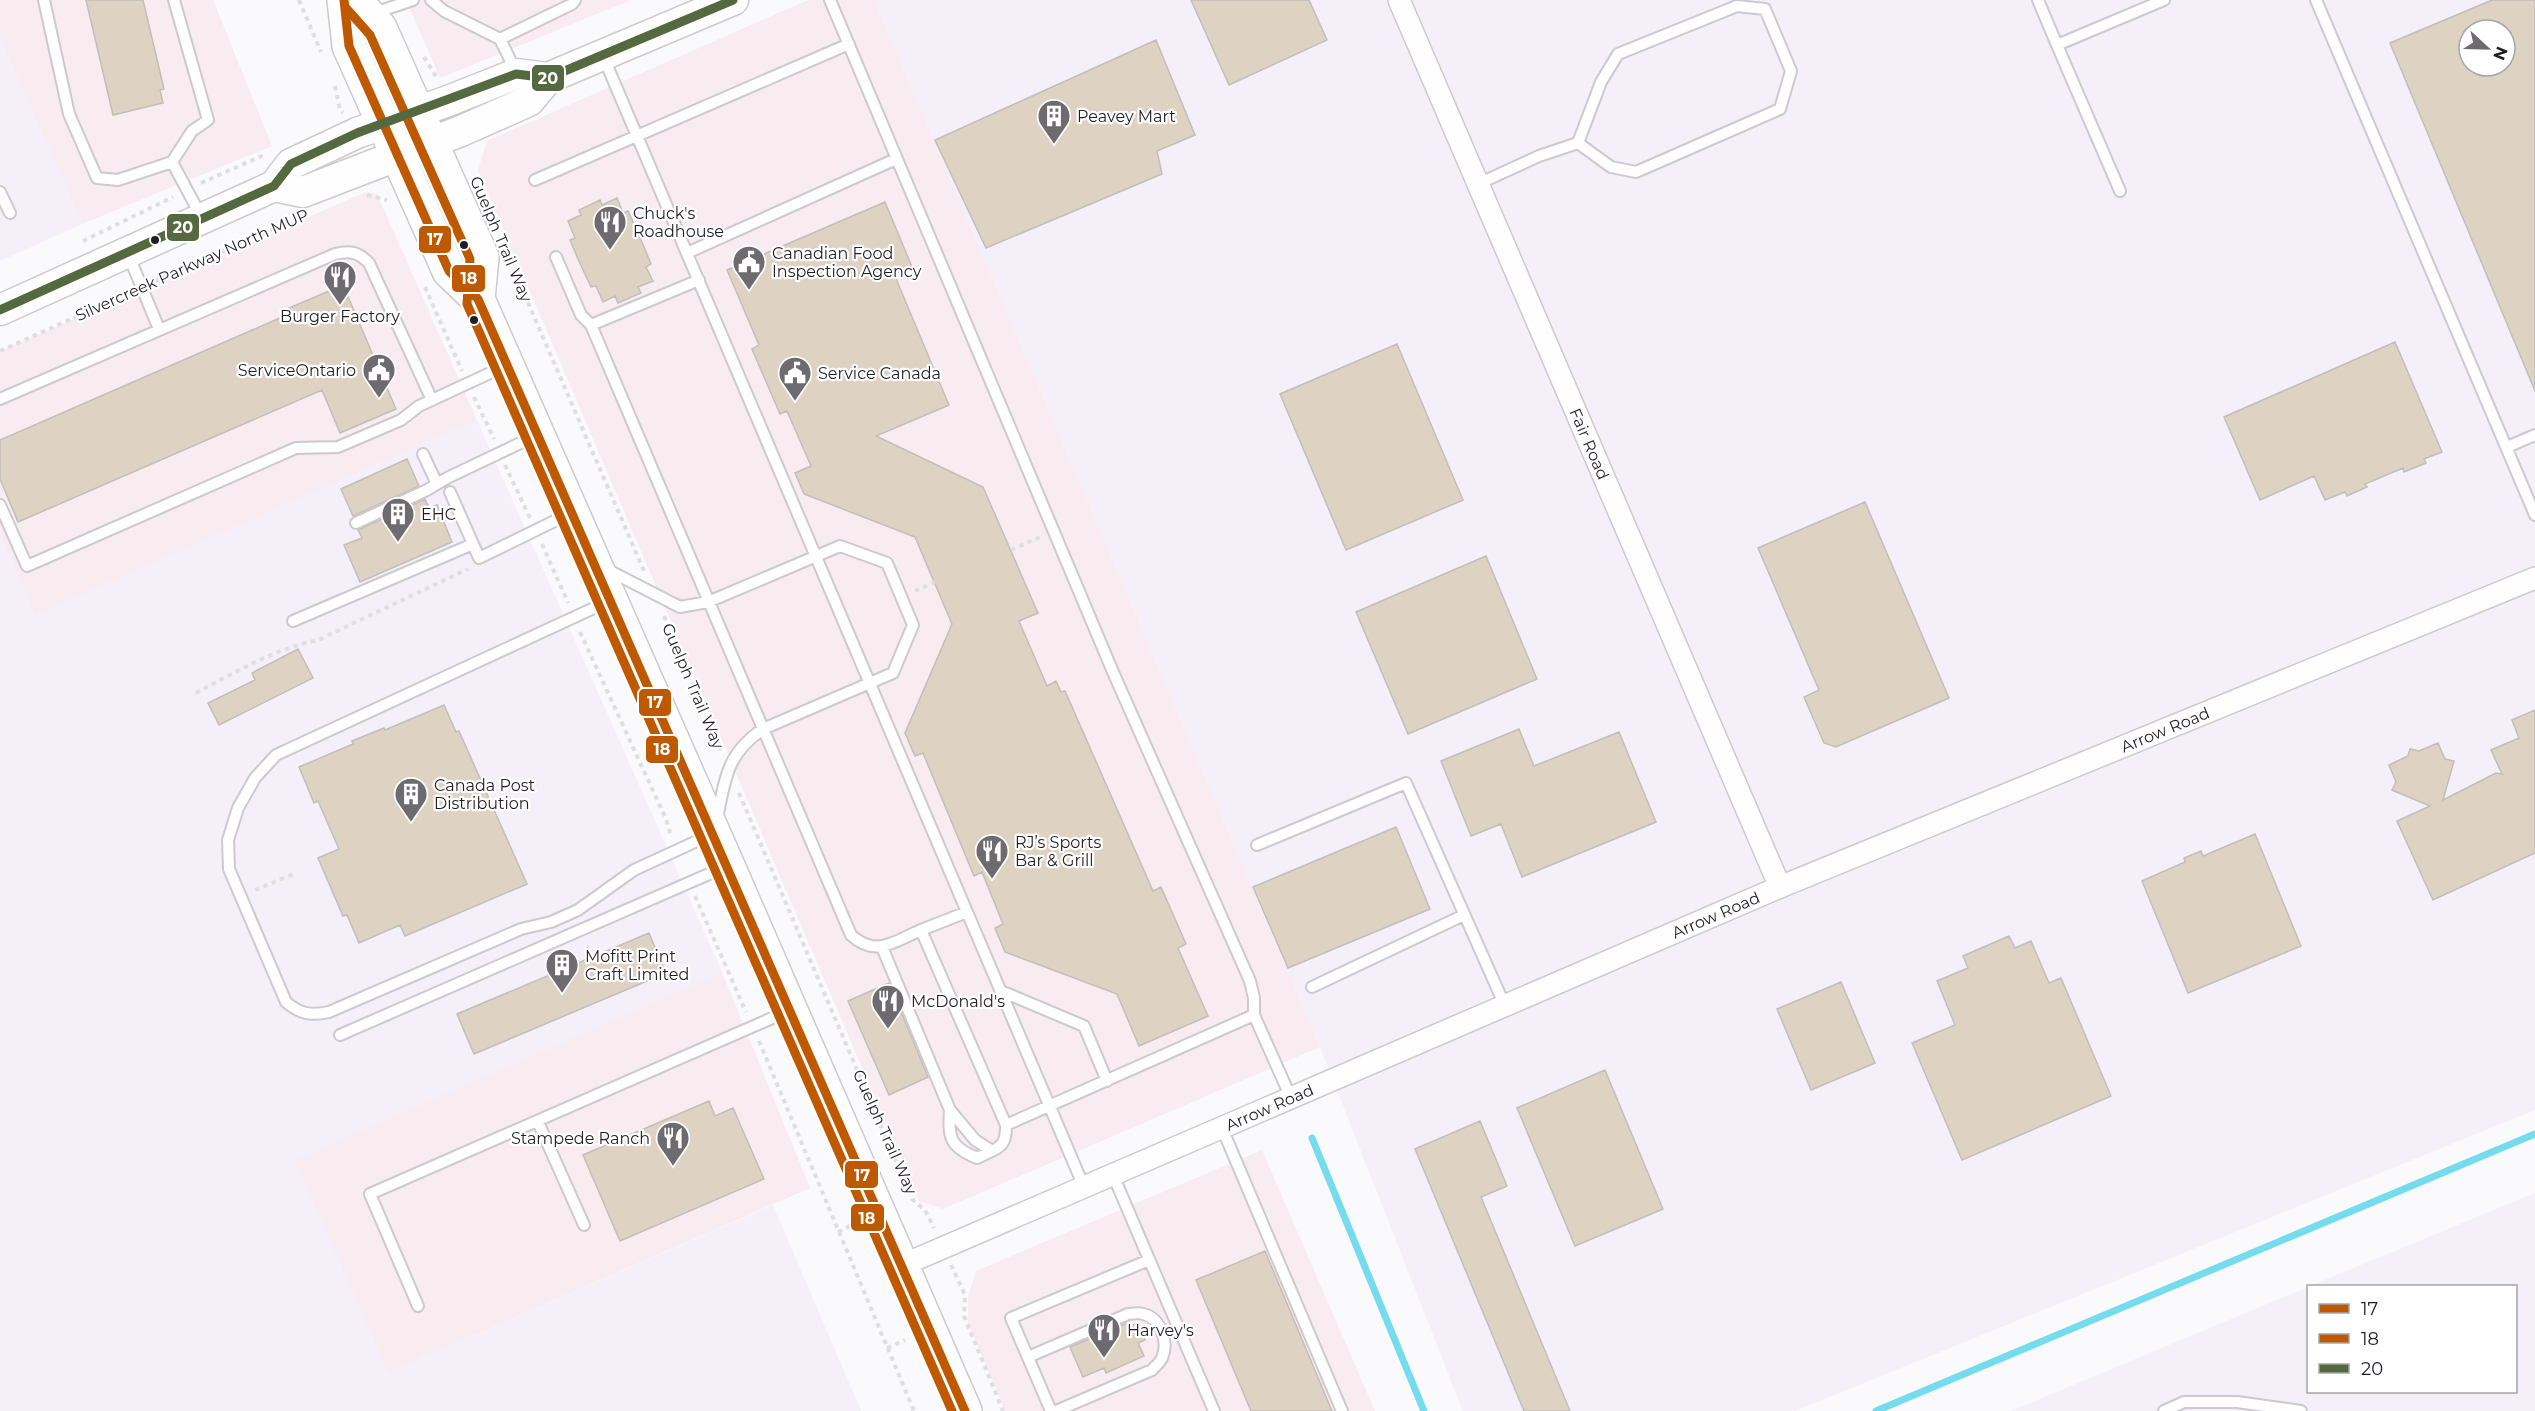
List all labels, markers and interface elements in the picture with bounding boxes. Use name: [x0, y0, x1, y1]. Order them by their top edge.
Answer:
north arrow: [2457, 18, 2517, 78]
text: N: [2489, 44, 2512, 63]
line badge: 20: [531, 64, 565, 92]
text: 20: [538, 69, 558, 88]
building icon: Peavey Mart: [1036, 98, 1072, 145]
place label: Peavey Mart: [1077, 107, 1176, 126]
street label: Guelph Trail Way: [466, 173, 536, 305]
restaurant icon: Chuck's Roadhouse: [592, 204, 628, 251]
place label: Chuck's Roadhouse: [633, 204, 724, 241]
street label: Silvercreek Parkway North MUP: [72, 205, 312, 325]
line badge: 20: [166, 213, 200, 242]
text: 20: [173, 218, 193, 237]
line badge: 17: [418, 225, 452, 254]
text: 17: [427, 230, 443, 249]
unlabelled marker: [149, 234, 161, 246]
unlabelled marker: [458, 239, 470, 251]
public building icon: Canadian Food Inspection Agency: [731, 244, 767, 291]
place label: Canadian Food Inspection Agency: [772, 244, 922, 281]
restaurant icon: Burger Factory: [322, 259, 358, 306]
line badge: 18: [451, 264, 486, 293]
text: 18: [461, 269, 477, 288]
place label: Burger Factory: [280, 307, 400, 326]
unlabelled marker: [468, 314, 480, 326]
public building icon: ServiceOntario: [361, 352, 397, 399]
public building icon: Service Canada: [777, 355, 813, 402]
place label: ServiceOntario: [238, 361, 356, 380]
place label: Service Canada: [818, 364, 941, 383]
street label: Fair Road: [1566, 405, 1613, 482]
building icon: EHC: [380, 496, 416, 543]
place label: EHC: [421, 505, 456, 524]
street label: Guelph Trail Way: [658, 620, 728, 752]
line badge: 17: [638, 688, 672, 717]
text: 17: [647, 693, 663, 712]
street label: Arrow Road: [2118, 703, 2212, 756]
line badge: 18: [645, 735, 679, 764]
text: 18: [654, 740, 670, 759]
building icon: Canada Post Distribution: [393, 776, 429, 823]
place label: Canada Post Distribution: [434, 776, 536, 813]
restaurant icon: RJ’s Sports Bar & Grill: [974, 833, 1010, 880]
place label: RJ’s Sports Bar & Grill: [1015, 833, 1101, 870]
street label: Arrow Road: [1669, 887, 1763, 942]
building icon: Mofitt Print Craft Limited: [544, 947, 580, 994]
place label: Mofitt Print Craft Limited: [585, 947, 689, 984]
restaurant icon: McDonald's: [870, 983, 906, 1030]
place label: McDonald's: [911, 992, 1005, 1011]
street label: Guelph Trail Way: [849, 1067, 921, 1198]
street label: Arrow Road: [1223, 1080, 1316, 1134]
restaurant icon: Stampede Ranch: [655, 1120, 691, 1167]
place label: Stampede Ranch: [511, 1129, 650, 1148]
line badge: 17: [844, 1160, 879, 1189]
text: 17: [854, 1166, 870, 1185]
line badge: 18: [850, 1203, 885, 1232]
text: 18: [859, 1209, 875, 1228]
legend: [2307, 1285, 2517, 1393]
text: 17: [2361, 1298, 2378, 1320]
restaurant icon: Harvey's: [1086, 1312, 1122, 1359]
place label: Harvey's: [1127, 1321, 1194, 1340]
text: 18: [2361, 1328, 2379, 1350]
text: 20: [2361, 1358, 2383, 1380]

